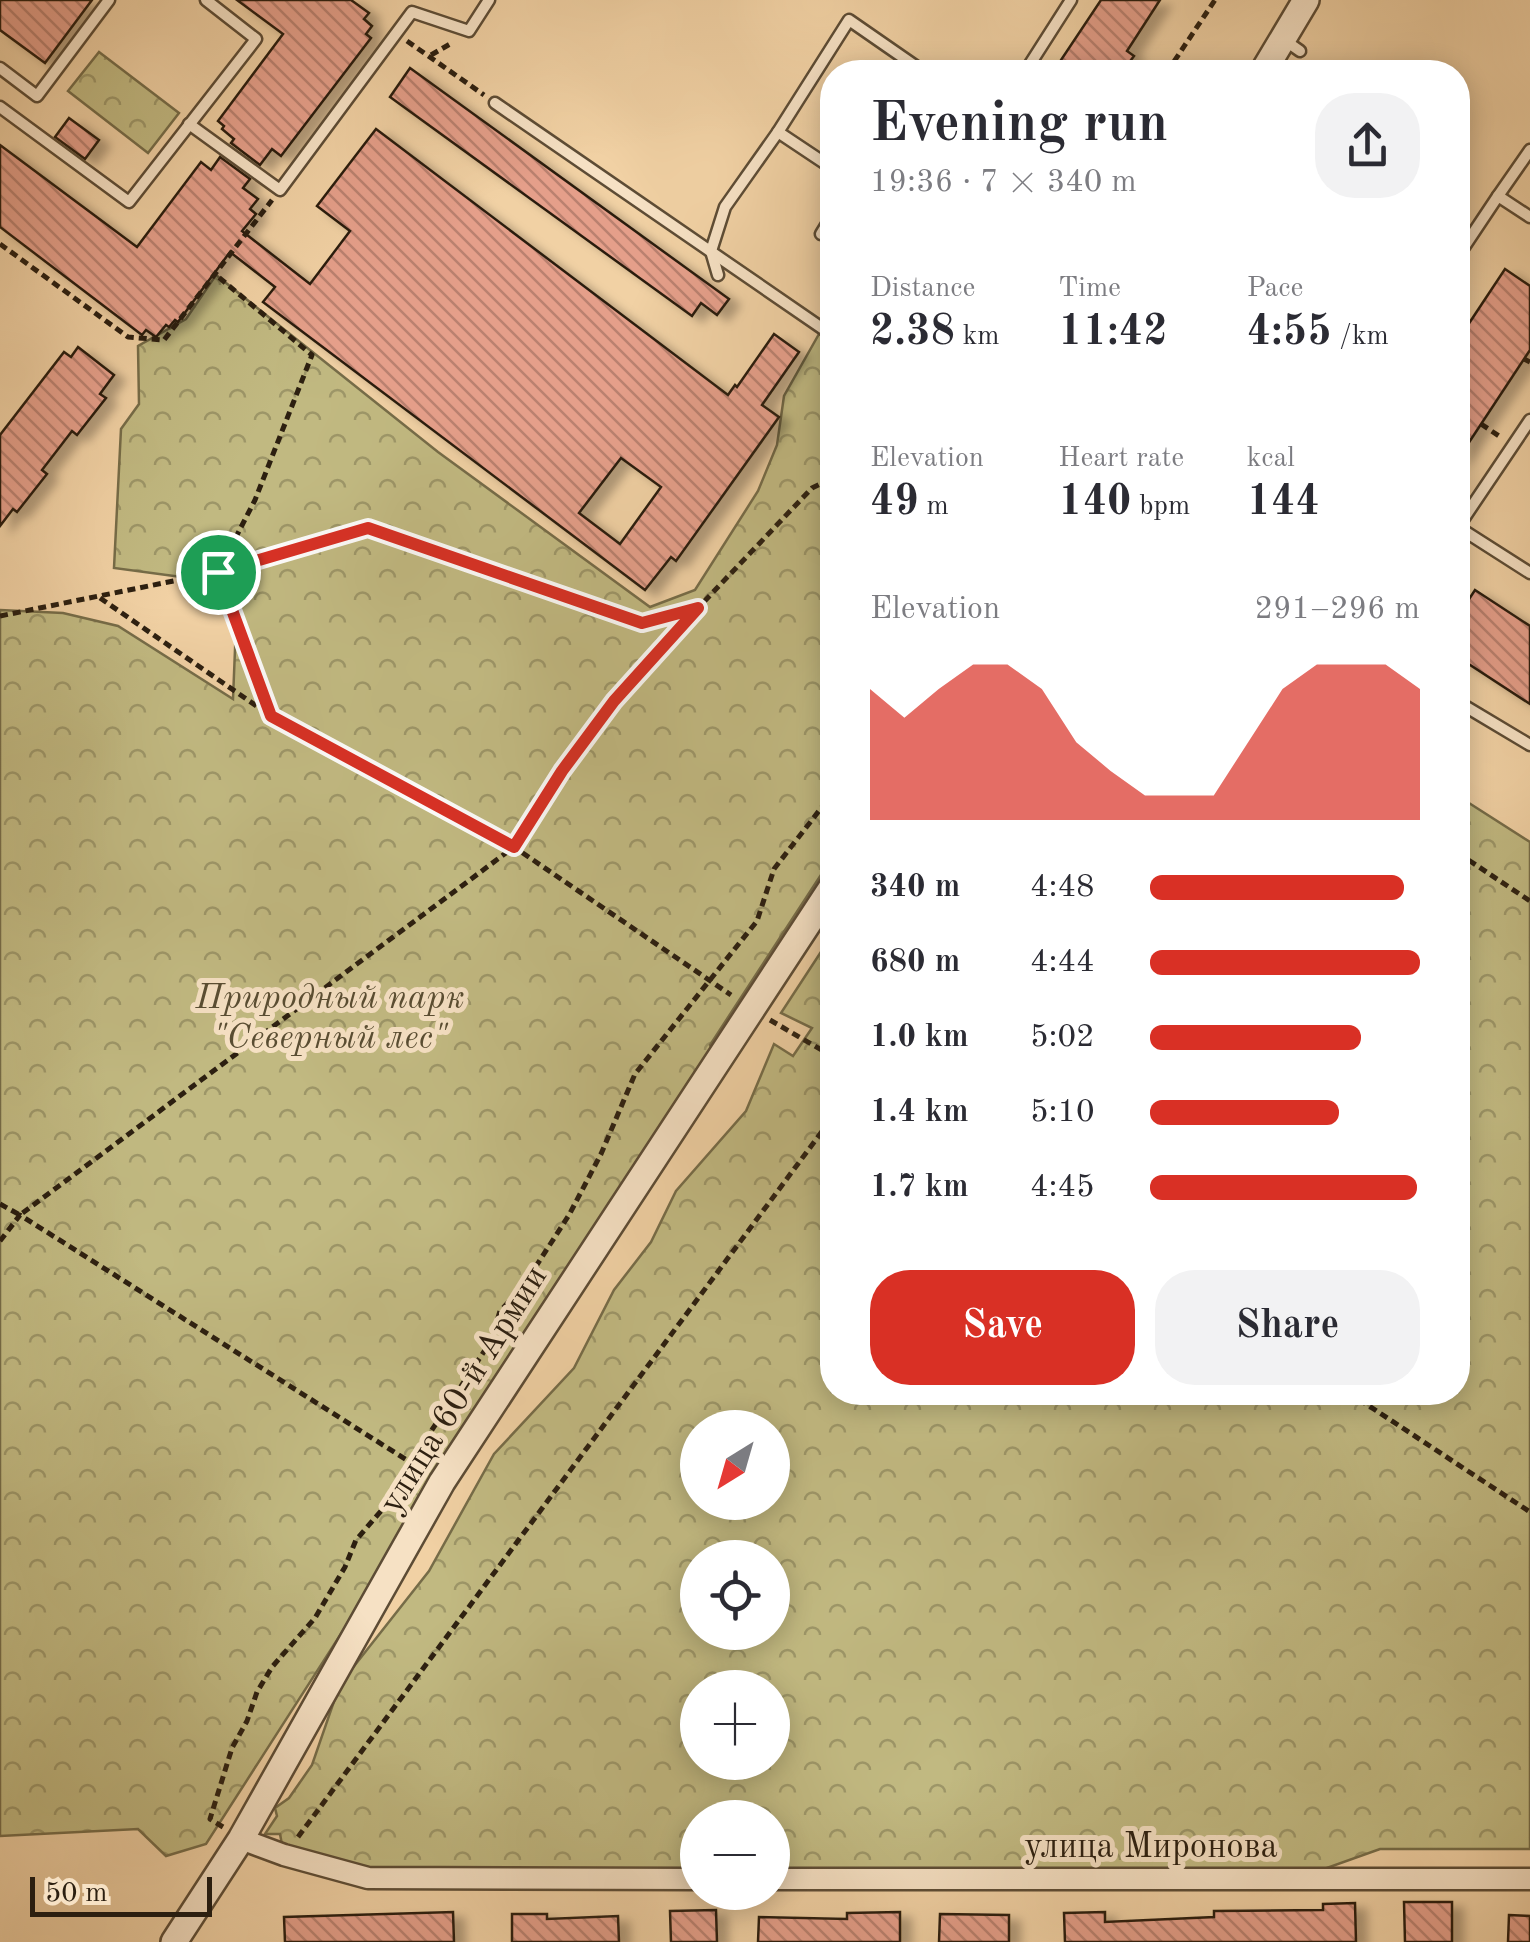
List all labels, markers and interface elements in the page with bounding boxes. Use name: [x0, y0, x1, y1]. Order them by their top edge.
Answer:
button: share: [1315, 93, 1420, 198]
text: Evening run: [870, 98, 1168, 153]
text: 19:36 · 7 × 340 m: [870, 167, 1137, 199]
text: Distance: [870, 275, 975, 303]
text: Time: [1058, 275, 1121, 303]
text: Pace: [1247, 275, 1303, 303]
text: 2.38: [870, 312, 955, 354]
text: 11:42: [1058, 312, 1168, 354]
text: 4:55: [1247, 312, 1332, 354]
text: km: [955, 323, 999, 351]
text: /km: [1332, 323, 1389, 351]
text: Elevation: [870, 445, 984, 473]
text: Heart rate: [1058, 445, 1184, 473]
text: kcal: [1247, 445, 1295, 473]
text: 49: [870, 482, 919, 524]
text: 140: [1058, 482, 1131, 524]
text: 144: [1247, 482, 1320, 524]
text: m: [919, 493, 949, 521]
text: bpm: [1131, 493, 1190, 521]
pin: [176, 530, 261, 615]
icon: arrive: [191, 545, 246, 600]
text: Elevation: [870, 594, 1000, 626]
text: 291–296 m: [1254, 594, 1420, 626]
text: 340 m: [870, 872, 960, 904]
text: 4:48: [1030, 872, 1095, 904]
text: 680 m: [870, 947, 960, 979]
text: 4:44: [1030, 947, 1095, 979]
park label: Природный парк "Северный лес": [194, 981, 465, 1056]
text: 1.0 km: [870, 1022, 969, 1054]
text: 5:02: [1030, 1022, 1095, 1054]
text: 1.4 km: [870, 1097, 969, 1129]
text: 5:10: [1030, 1097, 1095, 1129]
text: 1.7 km: [870, 1172, 969, 1204]
text: 4:45: [1030, 1172, 1095, 1204]
street label: улица 60-й Армии: [374, 1260, 554, 1520]
button: Save: [870, 1270, 1135, 1385]
button: Share: [1155, 1270, 1420, 1385]
north arrow: [680, 1410, 790, 1520]
map controls: [680, 1410, 790, 1910]
button: locate: [680, 1540, 790, 1650]
button: +: [680, 1670, 790, 1780]
button: −: [680, 1800, 790, 1910]
street label: улица Миронова: [1024, 1830, 1278, 1865]
scale bar: [30, 1872, 212, 1916]
text: 50 m: [45, 1880, 108, 1908]

